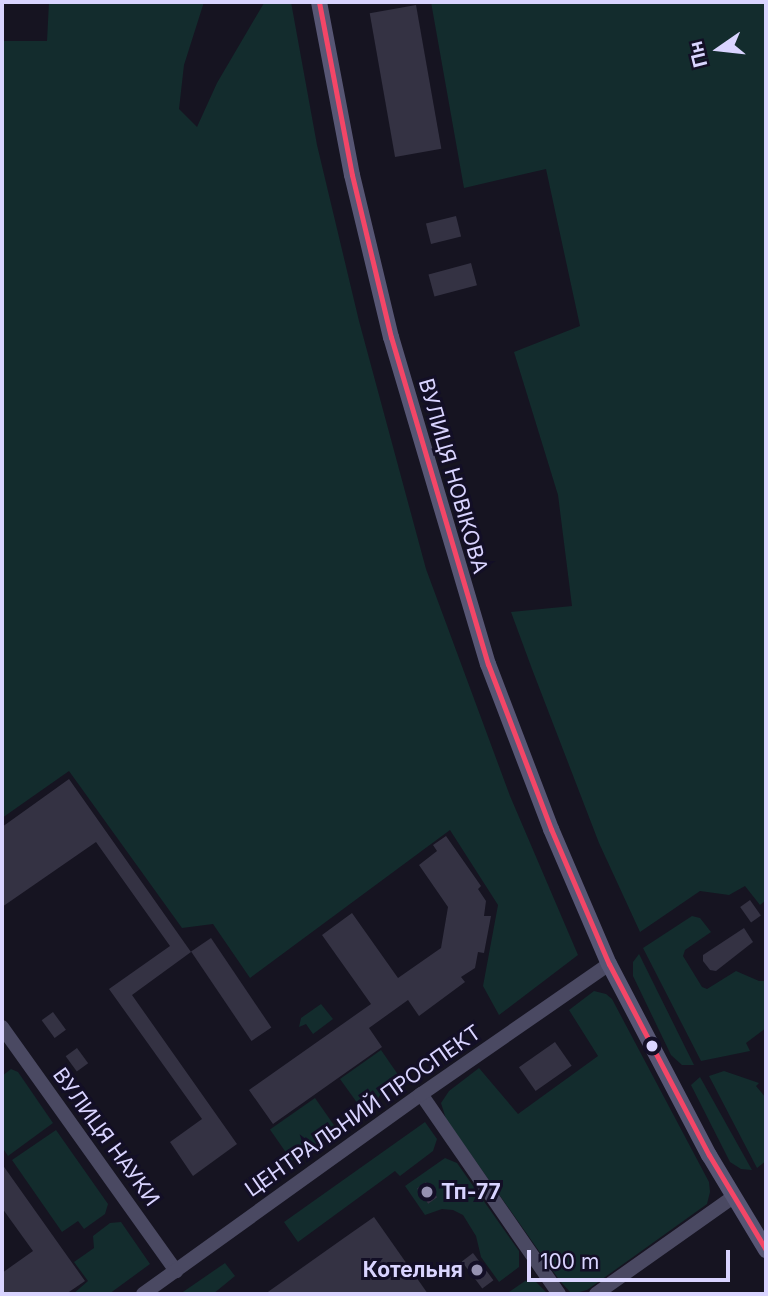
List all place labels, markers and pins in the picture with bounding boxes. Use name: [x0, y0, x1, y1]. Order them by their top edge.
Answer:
unlabelled marker: [645, 1039, 659, 1053]
place label: Тп-77: [441, 1179, 501, 1205]
marker: Тп-77: [419, 1184, 435, 1200]
place label: Котельня: [363, 1257, 463, 1283]
marker: Котельня: [469, 1262, 485, 1278]

